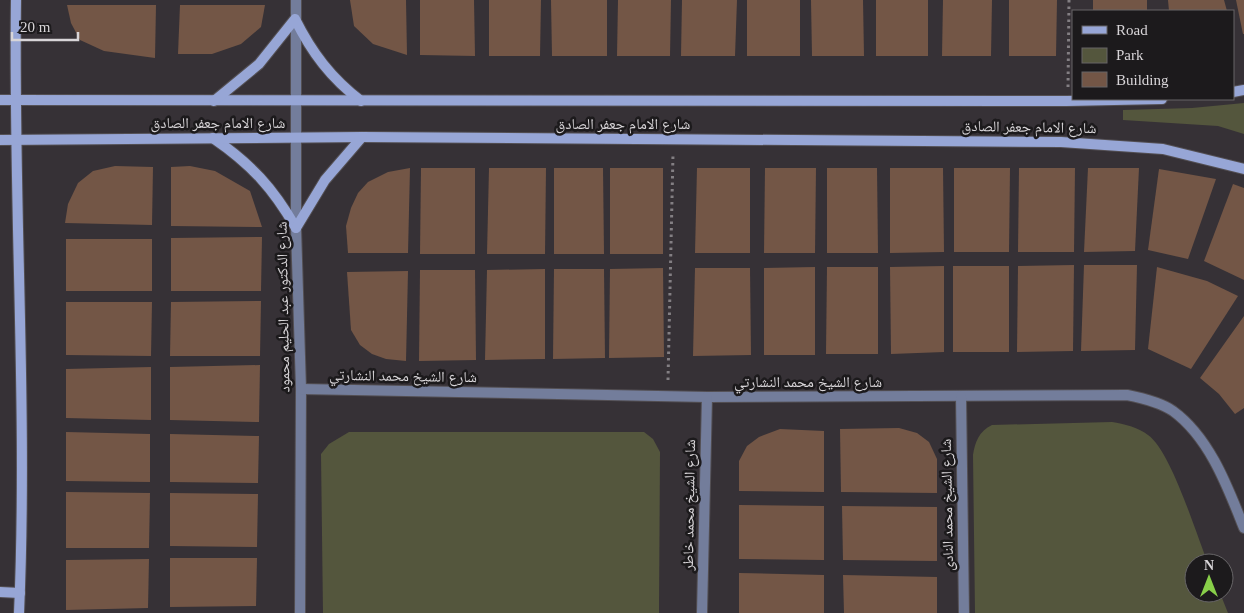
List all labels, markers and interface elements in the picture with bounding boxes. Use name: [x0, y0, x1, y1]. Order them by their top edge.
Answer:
scale bar: [12, 10, 79, 42]
legend: [1072, 10, 1234, 100]
text: 20 m: [20, 19, 51, 35]
text: Road: [1116, 22, 1148, 38]
text: Park: [1116, 47, 1144, 63]
text: Building: [1116, 72, 1169, 88]
street label: شارع الامام جعفر الصادق: [151, 115, 286, 133]
street label: شارع الامام جعفر الصادق: [556, 116, 691, 134]
street label: شارع الامام جعفر الصادق: [961, 118, 1097, 138]
street label: شارع الدكتور عبد الحليم محمود: [274, 221, 294, 393]
street label: شارع الشيخ محمد النشارتي: [329, 367, 477, 389]
street label: شارع الشيخ محمد النشارتي: [734, 374, 882, 394]
street label: شارع الشيخ محمد خاطر: [680, 439, 700, 572]
street label: شارع الشيخ محمد النادى: [938, 439, 958, 571]
north arrow: [1184, 553, 1234, 603]
text: N: [1204, 558, 1214, 573]

